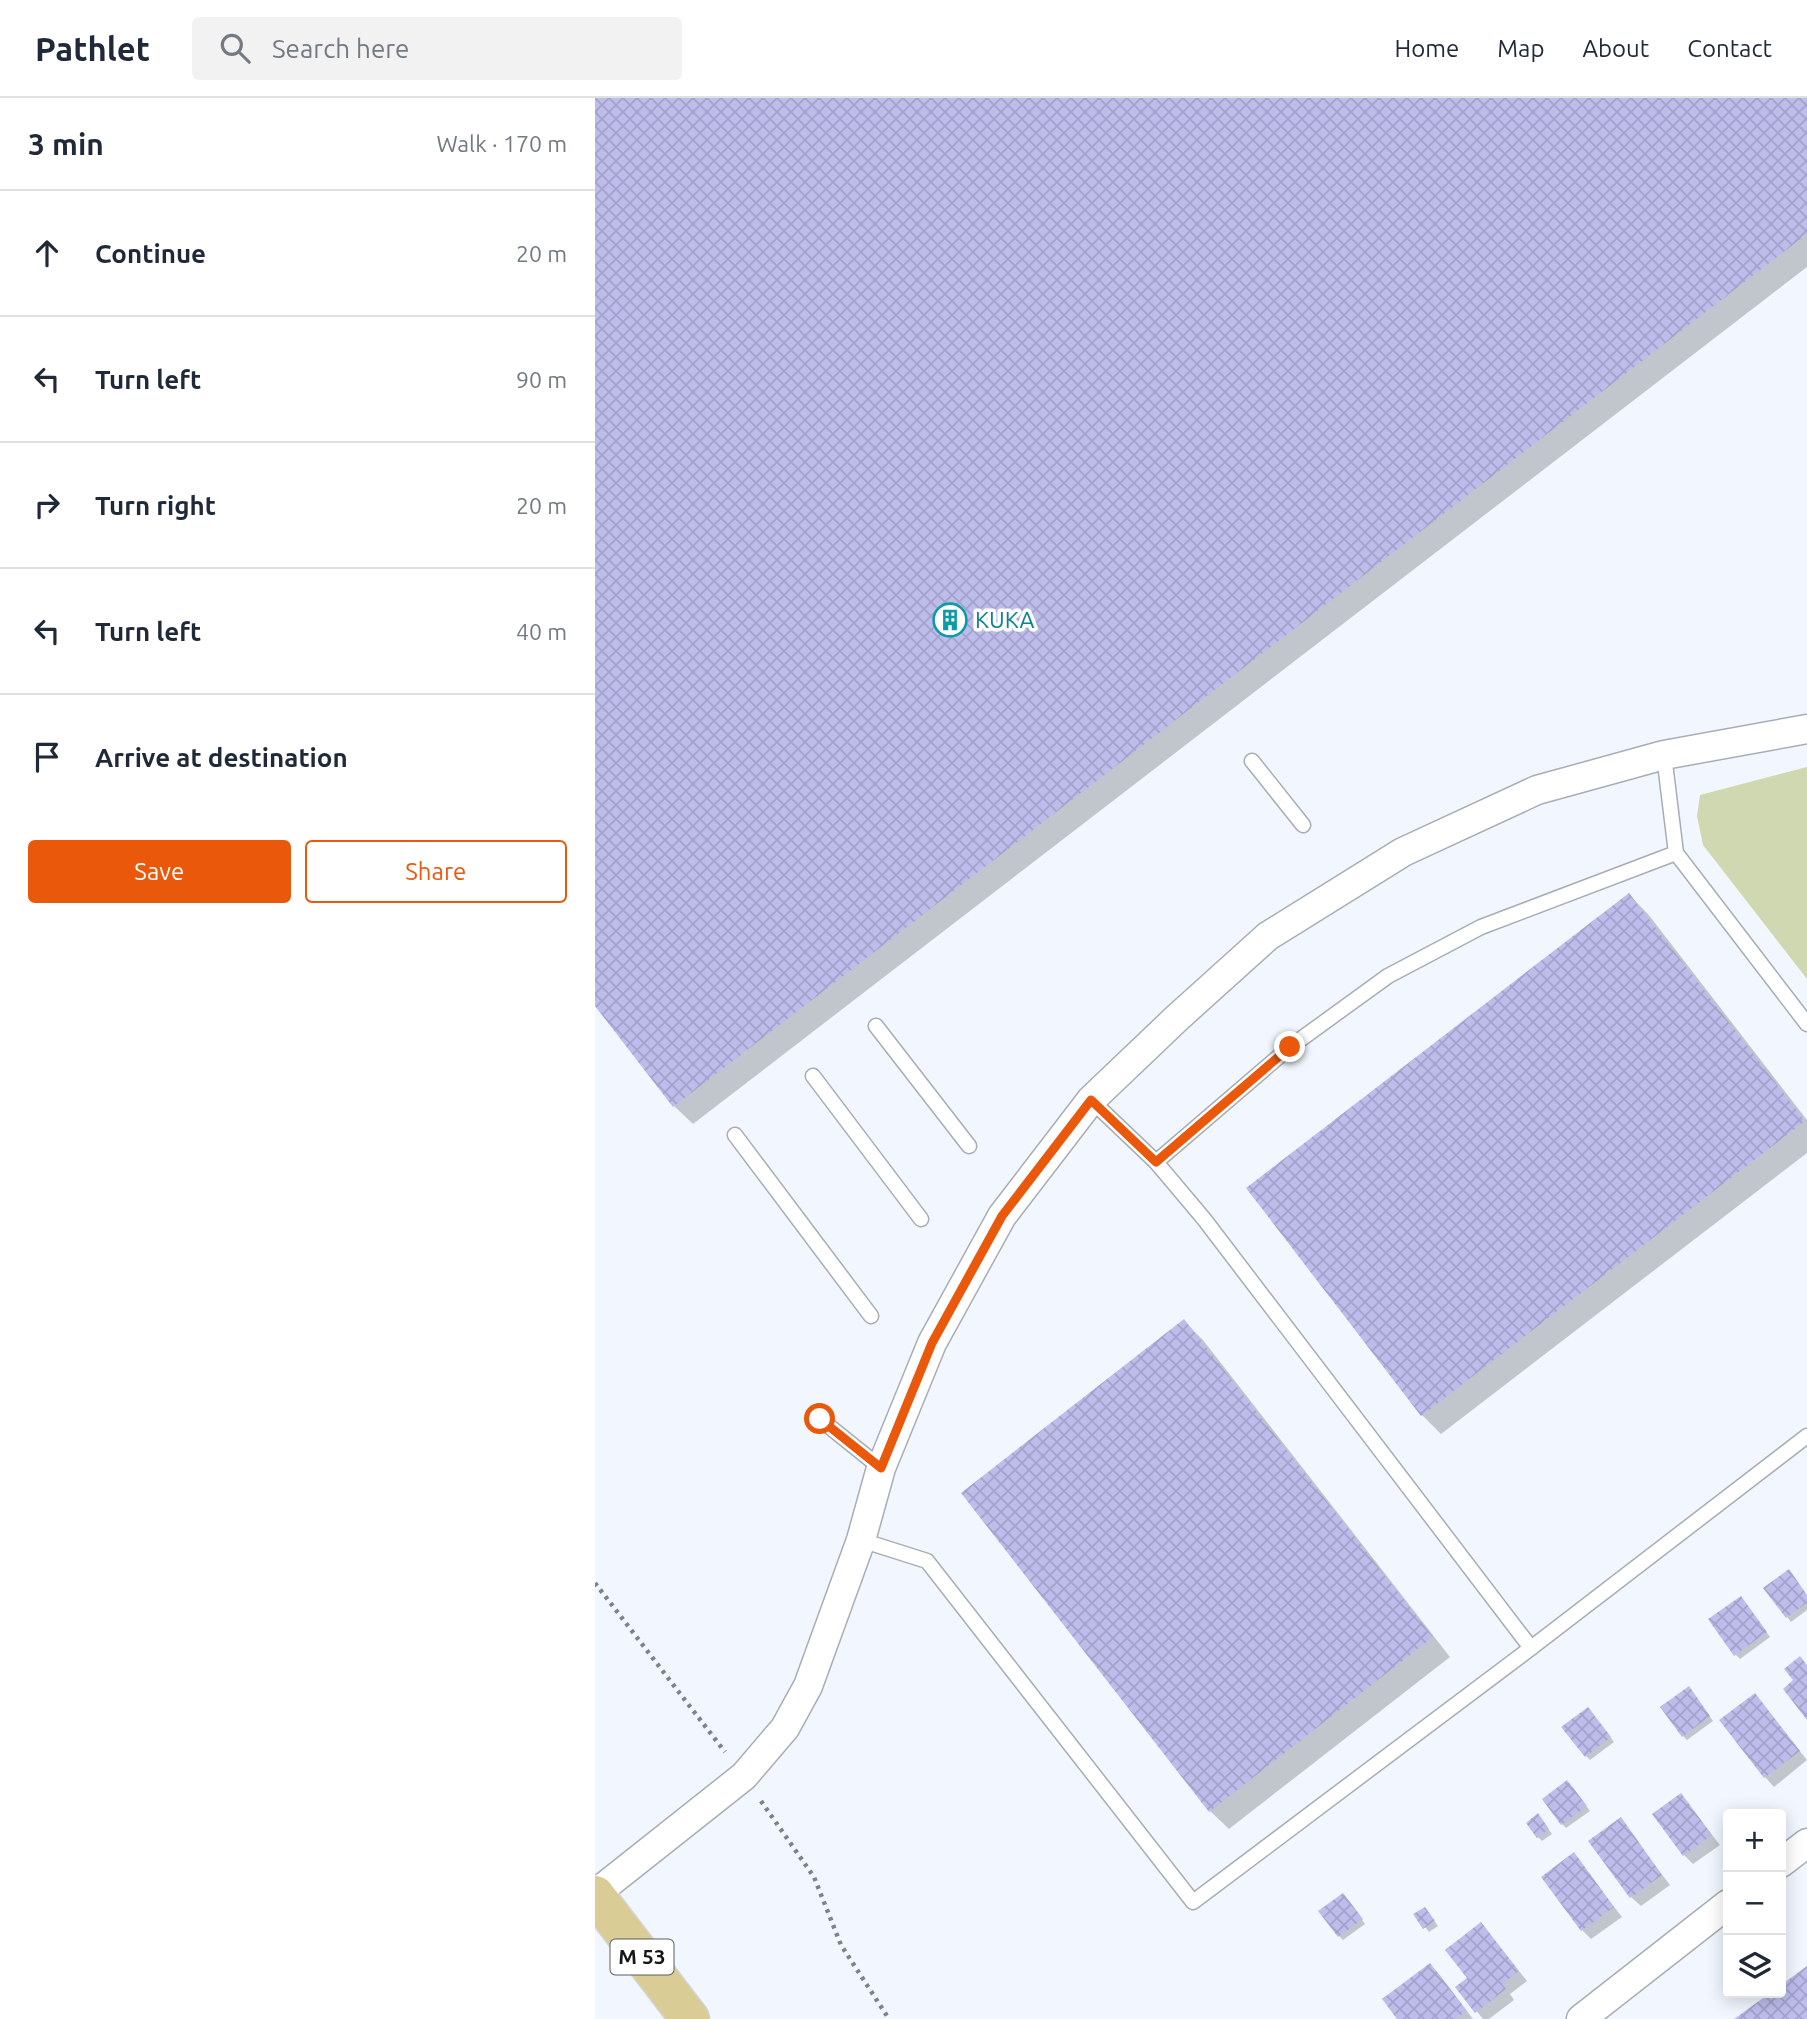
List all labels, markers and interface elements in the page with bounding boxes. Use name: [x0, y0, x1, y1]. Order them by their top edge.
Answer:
search box: [192, 17, 682, 80]
icon: search: [216, 29, 254, 67]
text: Pathlet: [35, 30, 150, 67]
text: Search here: [272, 34, 409, 63]
text: Home: [1394, 35, 1459, 62]
text: Map: [1497, 35, 1544, 62]
text: About: [1582, 35, 1649, 62]
text: Contact: [1687, 35, 1772, 62]
text: 3 min: [28, 127, 104, 161]
text: Walk · 170 m: [436, 131, 567, 156]
icon: ahead: [28, 234, 66, 272]
text: Continue: [95, 239, 206, 268]
text: 20 m: [516, 241, 567, 266]
icon: left: [28, 360, 66, 398]
text: Turn left: [95, 365, 201, 394]
text: 90 m: [516, 367, 567, 392]
icon: right: [28, 486, 66, 524]
text: Turn right: [95, 491, 216, 520]
text: 20 m: [516, 493, 567, 518]
building icon: KUKA: [931, 601, 969, 639]
place label: KUKA: [975, 607, 1034, 632]
icon: left: [28, 612, 66, 650]
text: Turn left: [95, 617, 201, 646]
text: 40 m: [516, 619, 567, 644]
icon: arrive: [28, 738, 66, 776]
text: Arrive at destination: [95, 743, 348, 772]
button: Save: [28, 840, 291, 903]
button: Share: [305, 840, 567, 903]
route end: [1274, 1031, 1305, 1062]
route start: [804, 1403, 835, 1434]
map controls: [1723, 1809, 1786, 1998]
button: +: [1723, 1809, 1786, 1872]
button: −: [1723, 1872, 1786, 1935]
button: layers: [1723, 1935, 1786, 1998]
road number: M 53: [611, 1940, 673, 1974]

